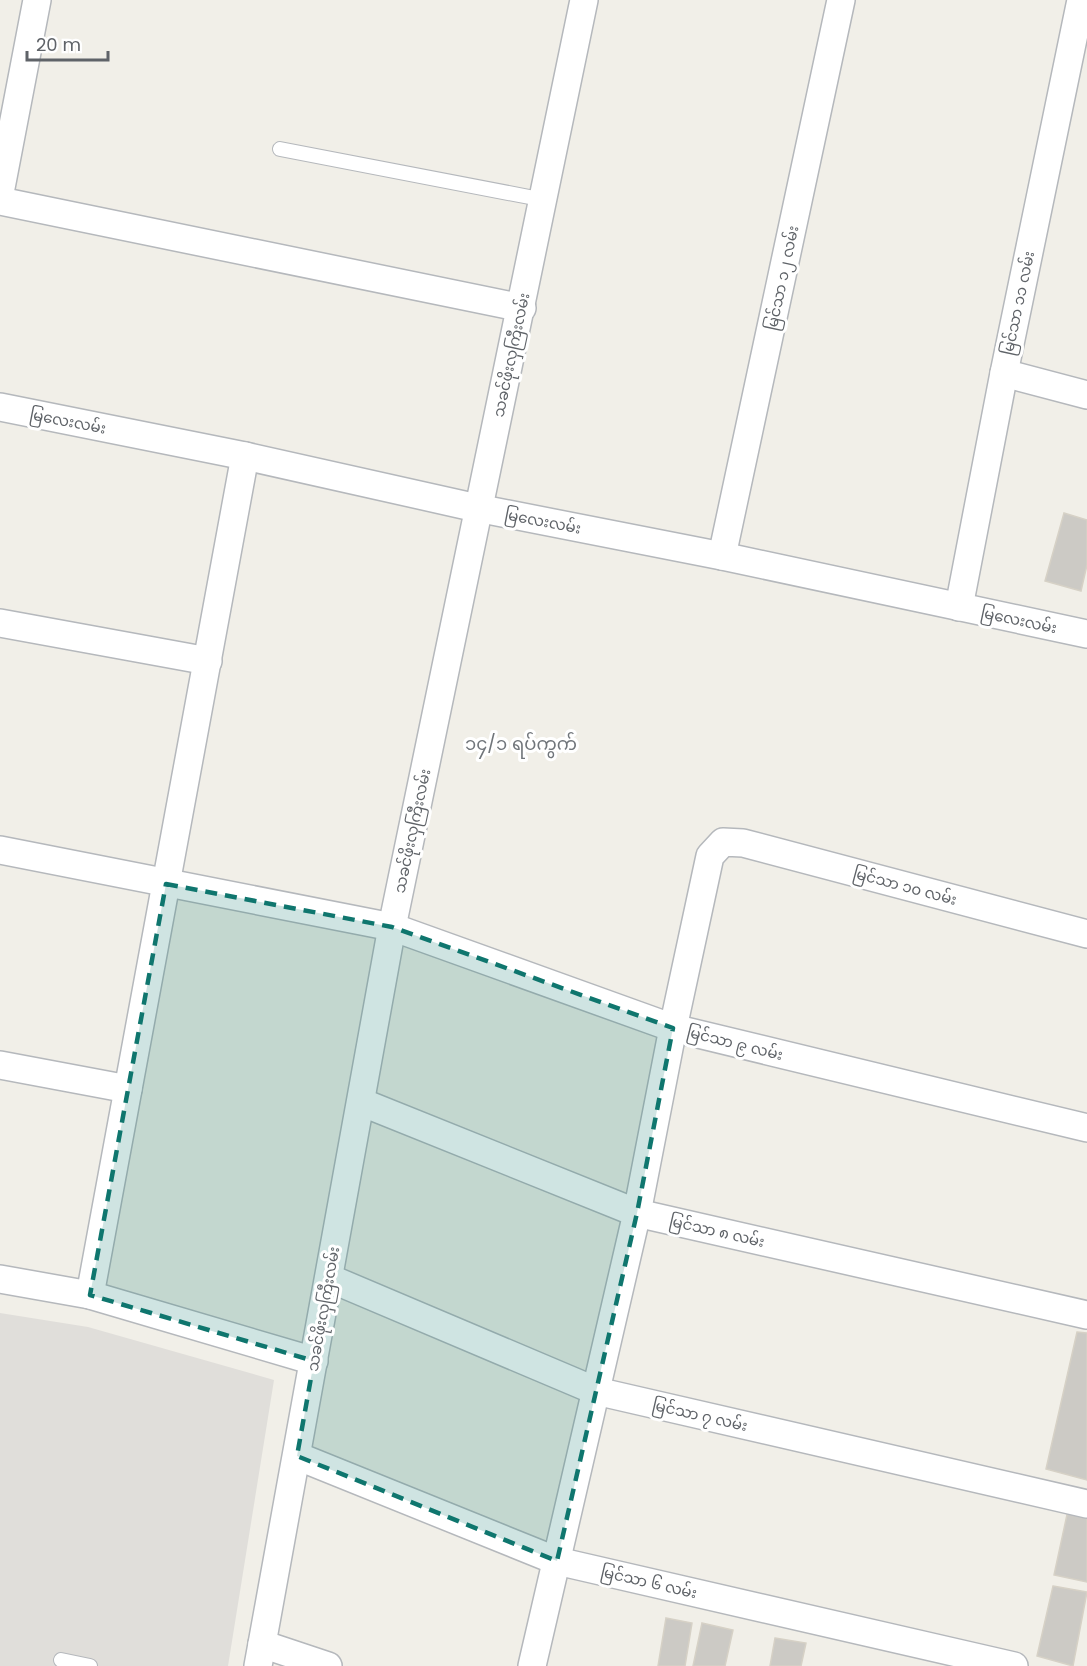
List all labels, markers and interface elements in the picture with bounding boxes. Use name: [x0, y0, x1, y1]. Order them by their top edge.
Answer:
scale bar: [27, 24, 108, 62]
text: 20 m: [36, 32, 81, 57]
street label: မြင်သာ ၁၂ လမ်း: [761, 224, 805, 333]
street label: မြင်သာ ၁၁ လမ်း: [997, 249, 1041, 357]
street label: သခင်ဖိုးလှကြီးလမ်း: [488, 291, 536, 420]
street label: မြလေးလမ်း: [28, 403, 108, 441]
street label: မြလေးလမ်း: [503, 503, 583, 541]
street label: မြလေးလမ်း: [979, 602, 1059, 640]
district label: ၁၄/၁ ရပ်ကွက်: [465, 731, 577, 759]
street label: သခင်ဖိုးလှကြီးလမ်း: [389, 767, 437, 896]
street label: မြင်သာ ၁၀ လမ်း: [850, 862, 959, 912]
street label: မြင်သာ ၉ လမ်း: [684, 1021, 785, 1067]
street label: မြင်သာ ၈ လမ်း: [667, 1210, 767, 1254]
street label: သခင်ဖိုးလှကြီးလမ်း: [302, 1245, 346, 1374]
street label: မြင်သာ ၇ လမ်း: [650, 1394, 750, 1438]
street label: မြင်သာ ၆ လမ်း: [598, 1561, 699, 1605]

